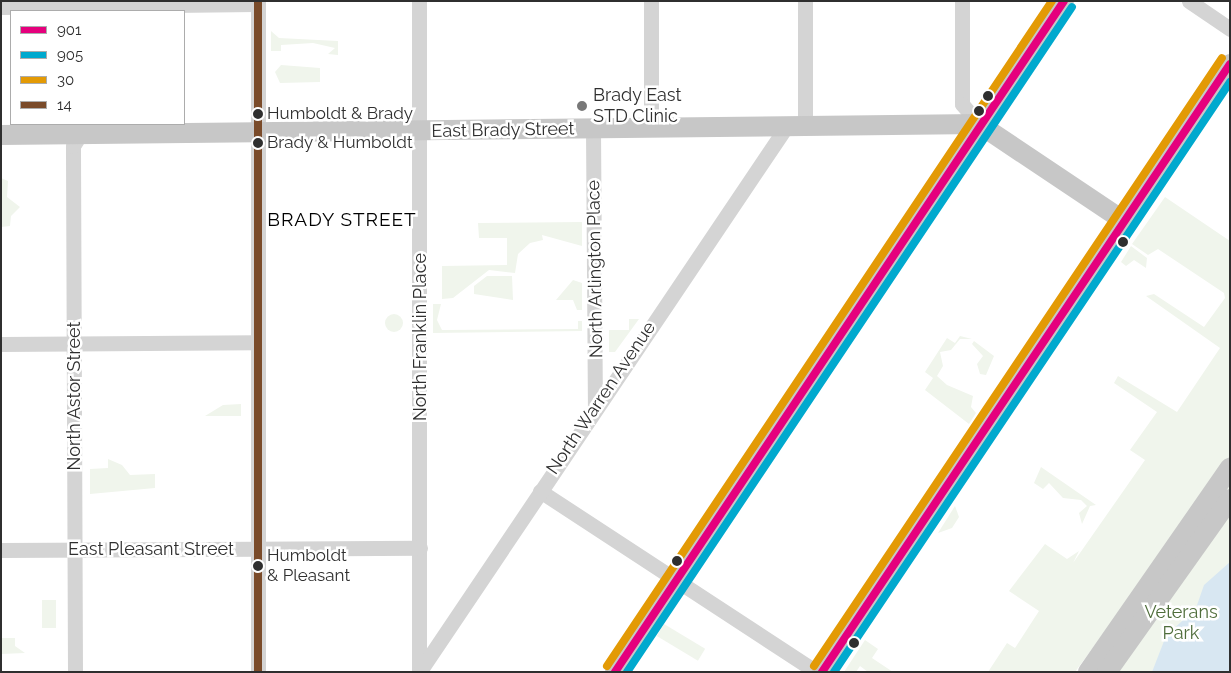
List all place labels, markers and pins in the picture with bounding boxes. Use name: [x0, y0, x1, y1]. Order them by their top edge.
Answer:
place label: Brady East STD Clinic: [593, 85, 682, 128]
unlabelled marker: [983, 91, 993, 101]
marker: Brady East STD Clinic: [575, 99, 589, 113]
place label: Humboldt & Brady: [267, 104, 413, 124]
unlabelled marker: [974, 106, 984, 116]
marker: Humboldt & Brady: [253, 109, 263, 119]
place label: Brady & Humboldt: [267, 133, 413, 153]
marker: Brady & Humboldt: [253, 138, 263, 148]
unlabelled marker: [1118, 237, 1128, 247]
place label: Humboldt & Pleasant: [267, 546, 350, 586]
unlabelled marker: [672, 556, 682, 566]
marker: Humboldt & Pleasant: [253, 561, 263, 571]
unlabelled marker: [849, 638, 859, 648]

